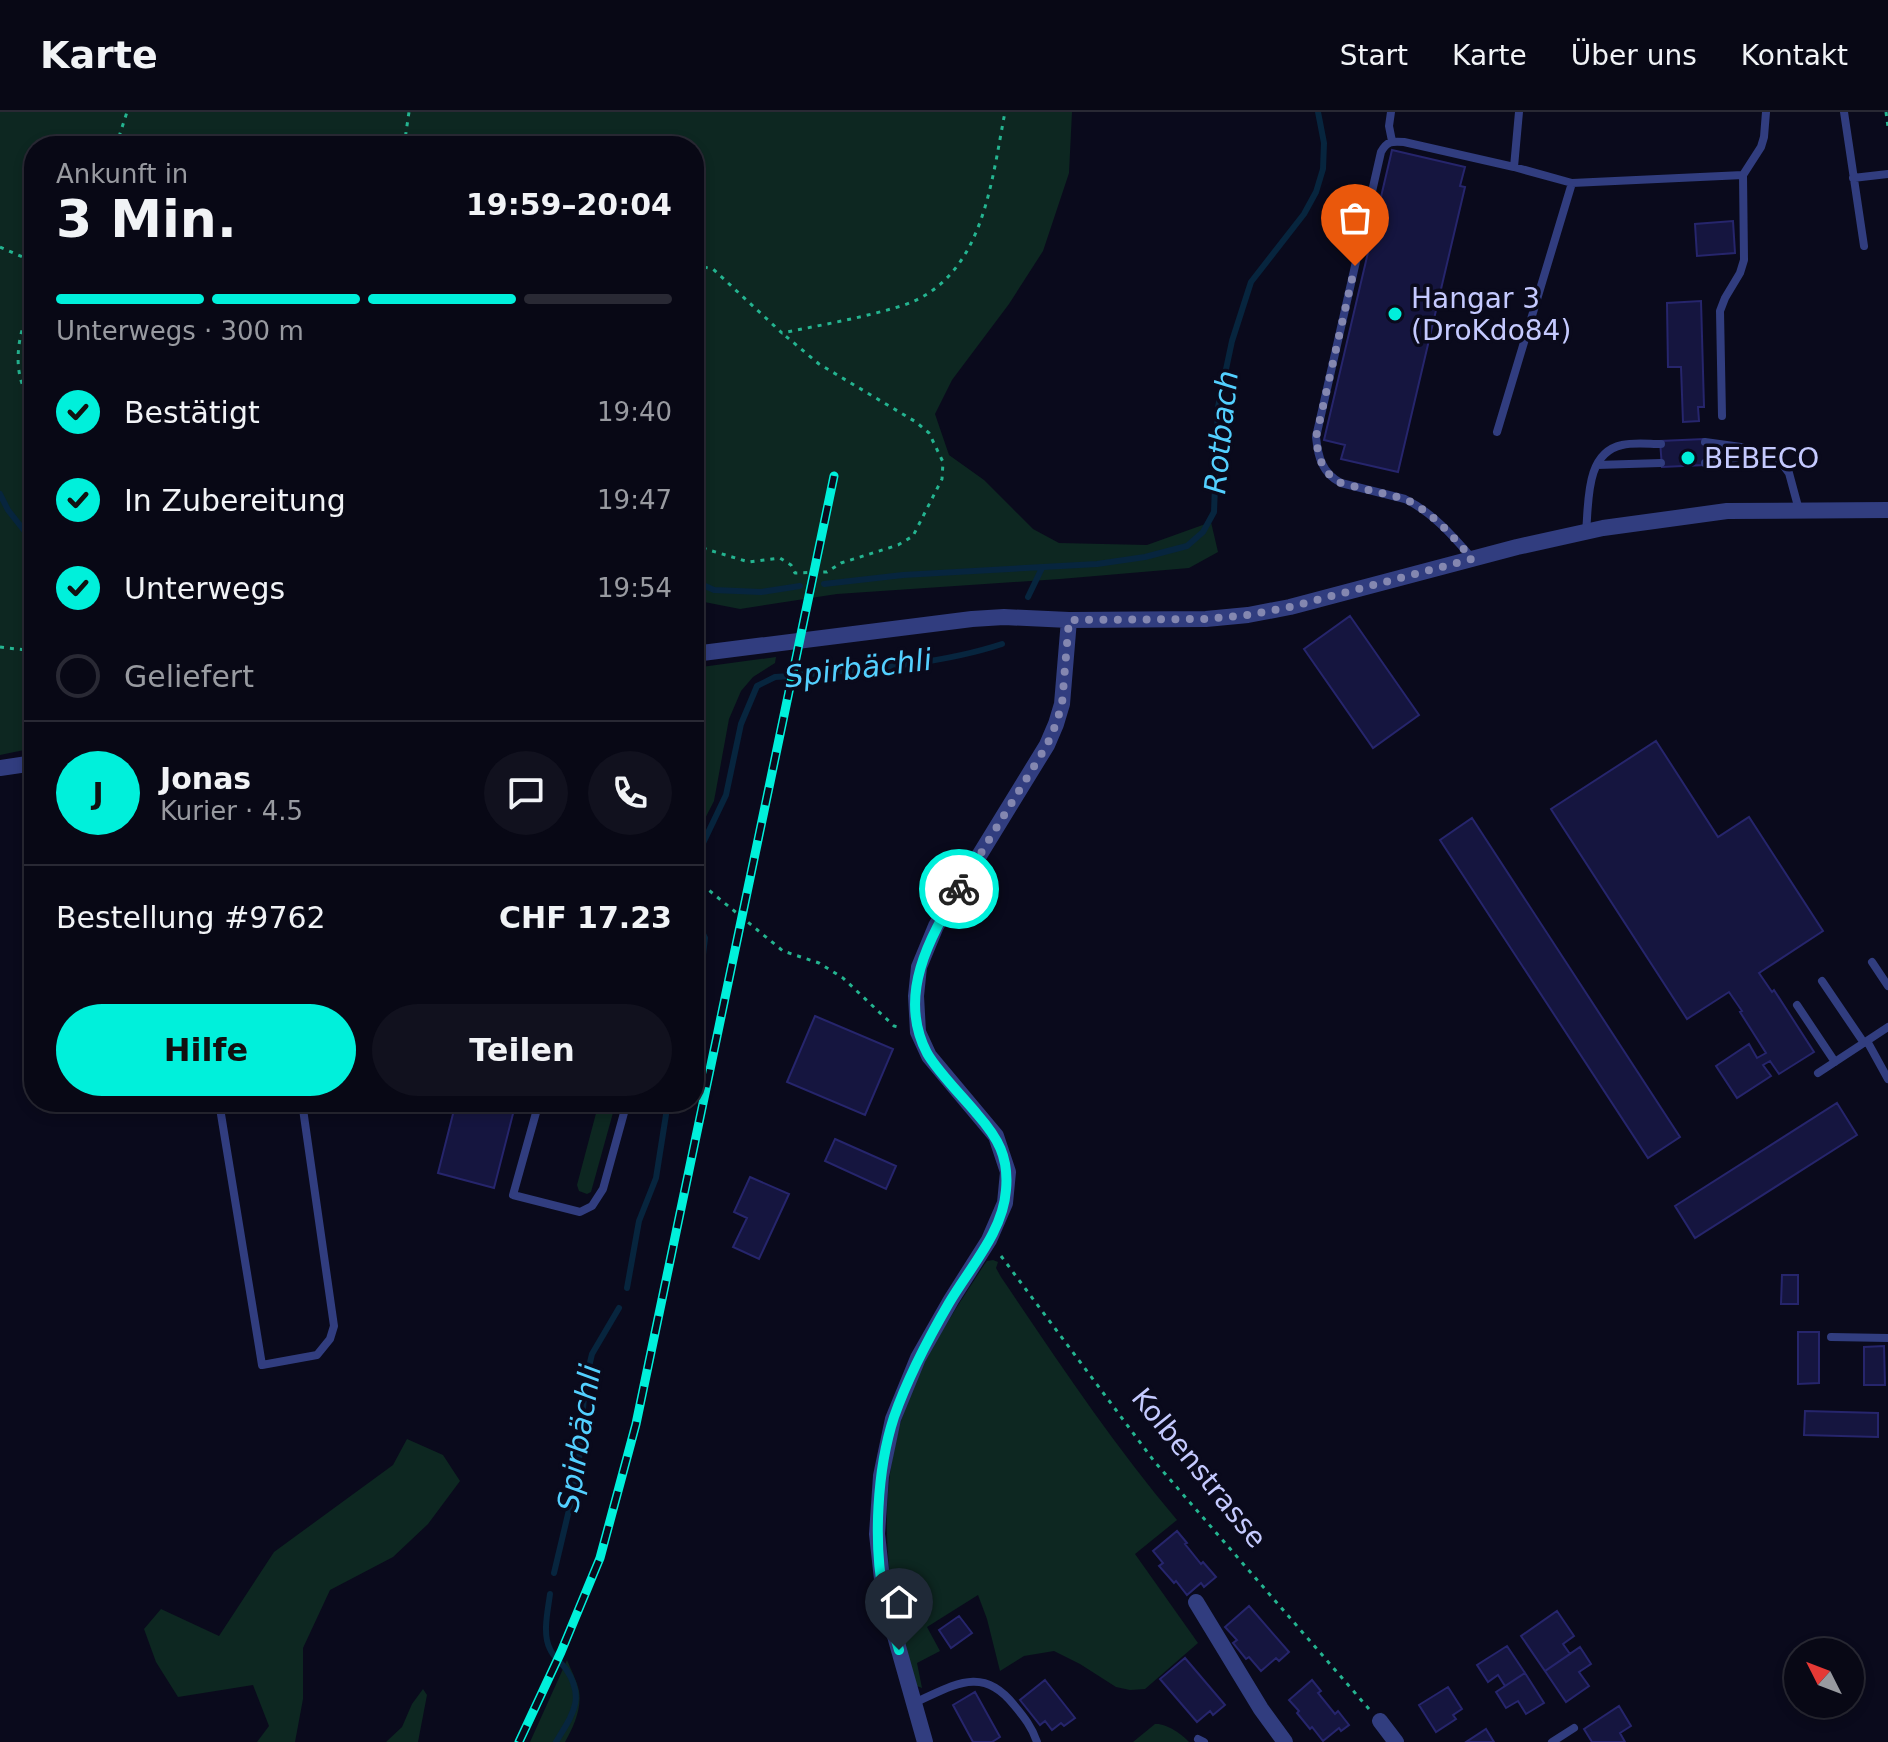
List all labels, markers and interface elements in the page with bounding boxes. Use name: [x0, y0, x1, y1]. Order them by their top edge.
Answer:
text: Karte: [40, 33, 158, 77]
text: Start: [1340, 39, 1408, 72]
text: Karte: [1452, 39, 1527, 72]
text: Über uns: [1571, 39, 1697, 72]
text: Kontakt: [1741, 39, 1848, 72]
text: Ankunft in: [56, 159, 188, 189]
pin: [1321, 184, 1389, 266]
text: 19:59–20:04: [466, 187, 672, 222]
text: 3 Min.: [56, 189, 237, 249]
icon: bag: [1333, 196, 1377, 240]
place label: Hangar 3 (DroKdo84): [1411, 282, 1571, 347]
marker: Hangar 3 (DroKdo84): [1386, 305, 1404, 323]
text: Unterwegs · 300 m: [56, 316, 304, 346]
water label: Rotbach: [1197, 369, 1245, 495]
icon: check: [56, 390, 100, 434]
text: Bestätigt: [124, 395, 260, 430]
text: 19:40: [597, 397, 672, 427]
place label: BEBECO: [1704, 442, 1819, 475]
marker: BEBECO: [1679, 449, 1697, 467]
icon: check: [56, 478, 100, 522]
text: In Zubereitung: [124, 483, 346, 518]
text: 19:47: [597, 485, 672, 515]
icon: check: [56, 566, 100, 610]
text: Unterwegs: [124, 571, 285, 606]
text: 19:54: [597, 573, 672, 603]
water label: Spirbächli: [782, 642, 934, 694]
text: Geliefert: [124, 659, 254, 694]
button: chat: [484, 751, 568, 835]
button: phone: [588, 751, 672, 835]
text: Jonas: [160, 761, 251, 796]
text: J: [92, 776, 104, 811]
text: Kurier · 4.5: [160, 796, 303, 826]
courier: [919, 849, 999, 929]
icon: bike: [937, 867, 981, 911]
text: Bestellung #9762: [56, 900, 326, 935]
text: CHF 17.23: [499, 900, 672, 935]
button: Hilfe: [56, 1004, 356, 1096]
button: Teilen: [372, 1004, 672, 1096]
water label: Spirbächli: [550, 1361, 608, 1514]
street label: Kolbenstrasse: [1125, 1382, 1273, 1554]
pin: [865, 1568, 933, 1650]
icon: home: [877, 1580, 921, 1624]
north arrow: [1784, 1638, 1864, 1718]
map controls: [1784, 1638, 1864, 1718]

